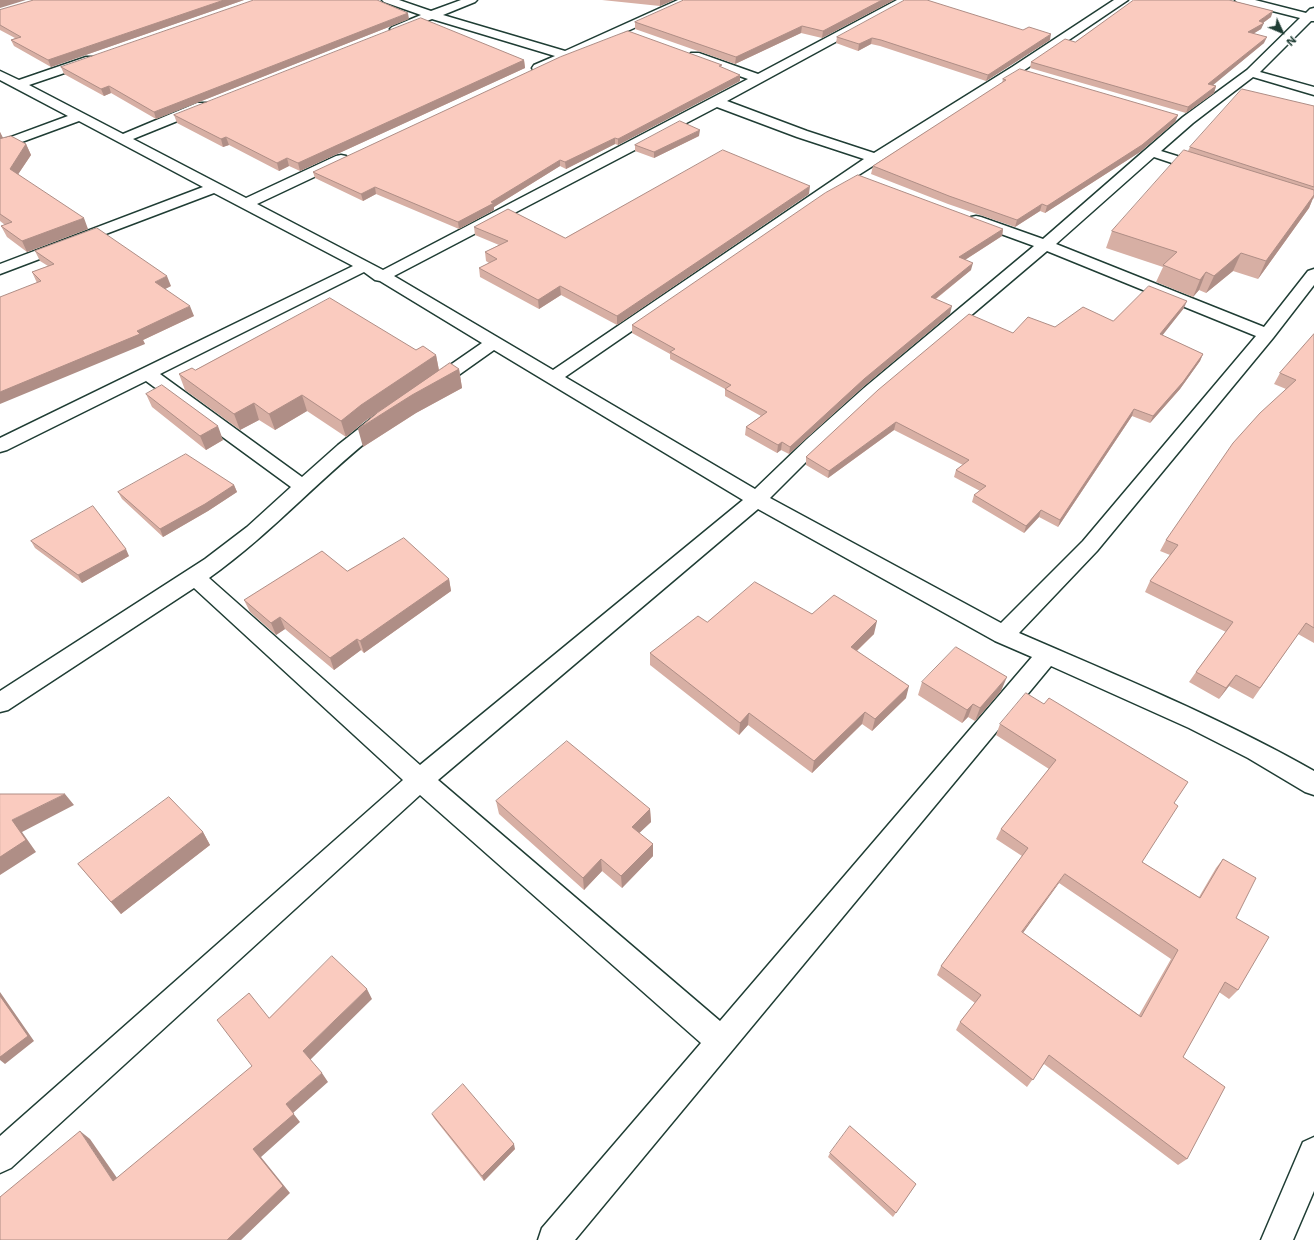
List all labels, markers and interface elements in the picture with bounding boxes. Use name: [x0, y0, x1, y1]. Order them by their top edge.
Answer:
north arrow: [1262, 12, 1302, 52]
text: N: [1283, 32, 1299, 49]

